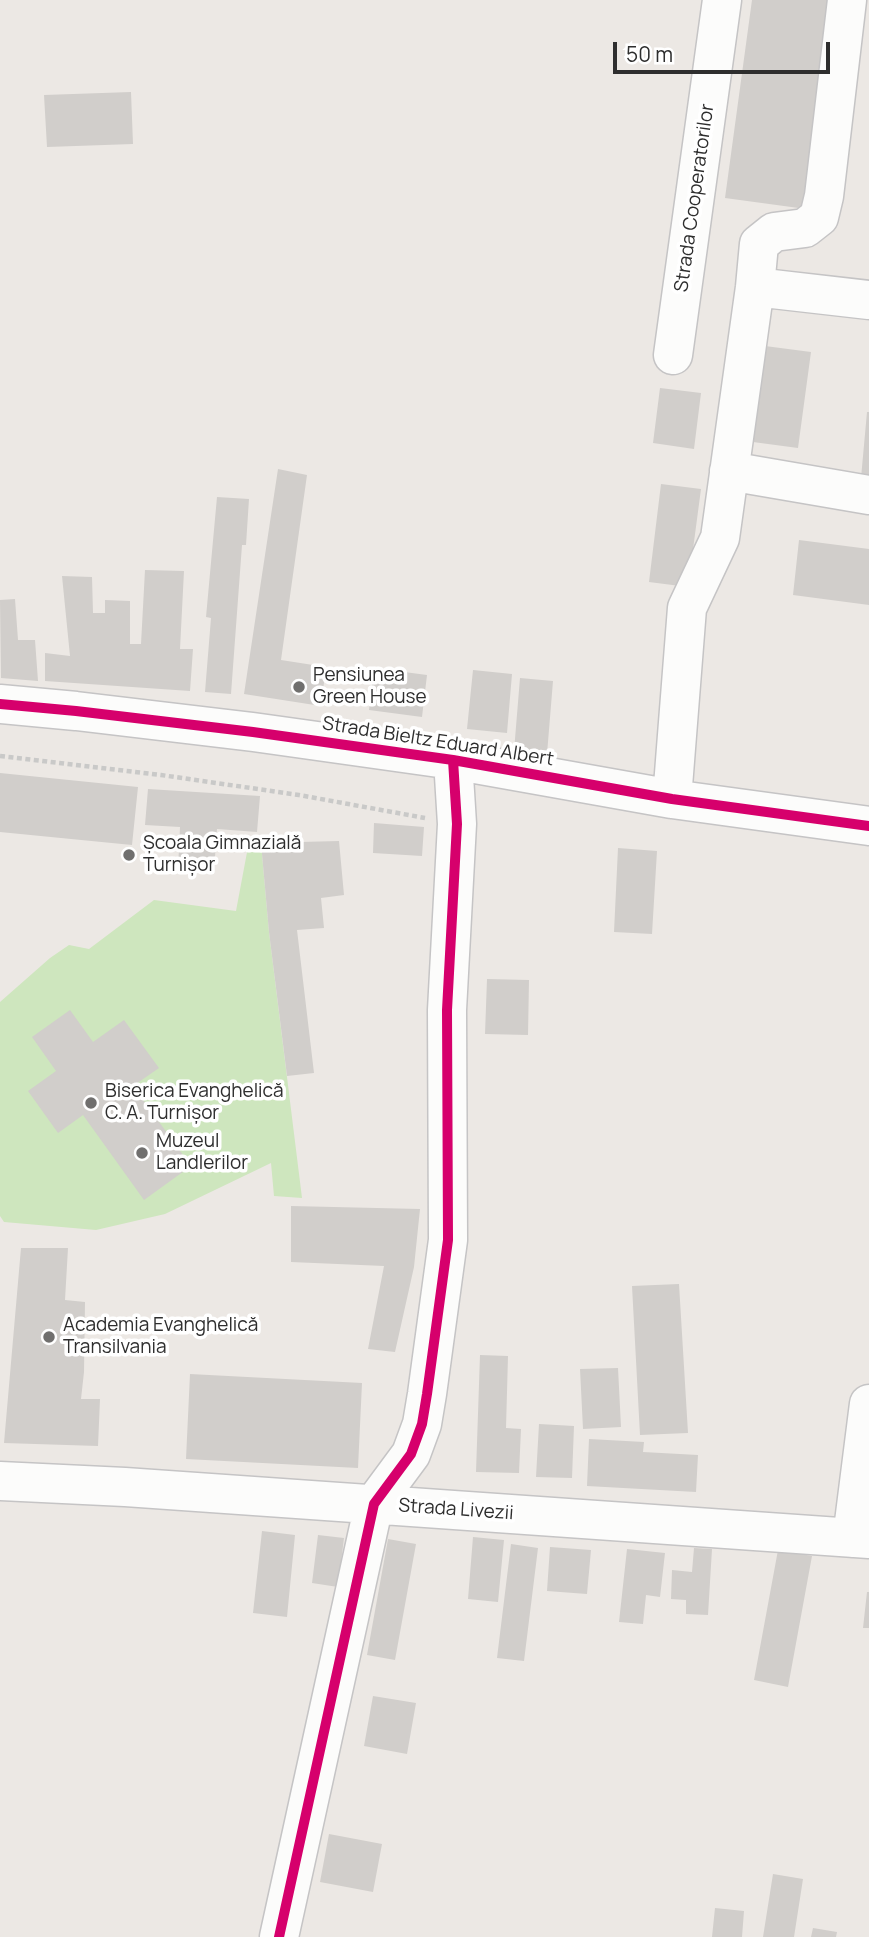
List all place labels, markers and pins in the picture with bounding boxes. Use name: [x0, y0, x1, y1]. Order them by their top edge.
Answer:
place label: Pensiunea Green House: [313, 665, 427, 709]
marker: Pensiunea Green House: [291, 679, 307, 695]
place label: Școala Gimnazială Turnișor: [143, 833, 301, 877]
marker: Școala Gimnazială Turnișor: [121, 847, 137, 863]
place label: Biserica Evanghelică C. A. Turnișor: [105, 1081, 284, 1125]
marker: Biserica Evanghelică C. A. Turnișor: [83, 1095, 99, 1111]
place label: Muzeul Landlerilor: [156, 1131, 248, 1175]
marker: Muzeul Landlerilor: [134, 1145, 150, 1161]
place label: Academia Evanghelică Transilvania: [63, 1315, 258, 1359]
marker: Academia Evanghelică Transilvania: [41, 1329, 57, 1345]

